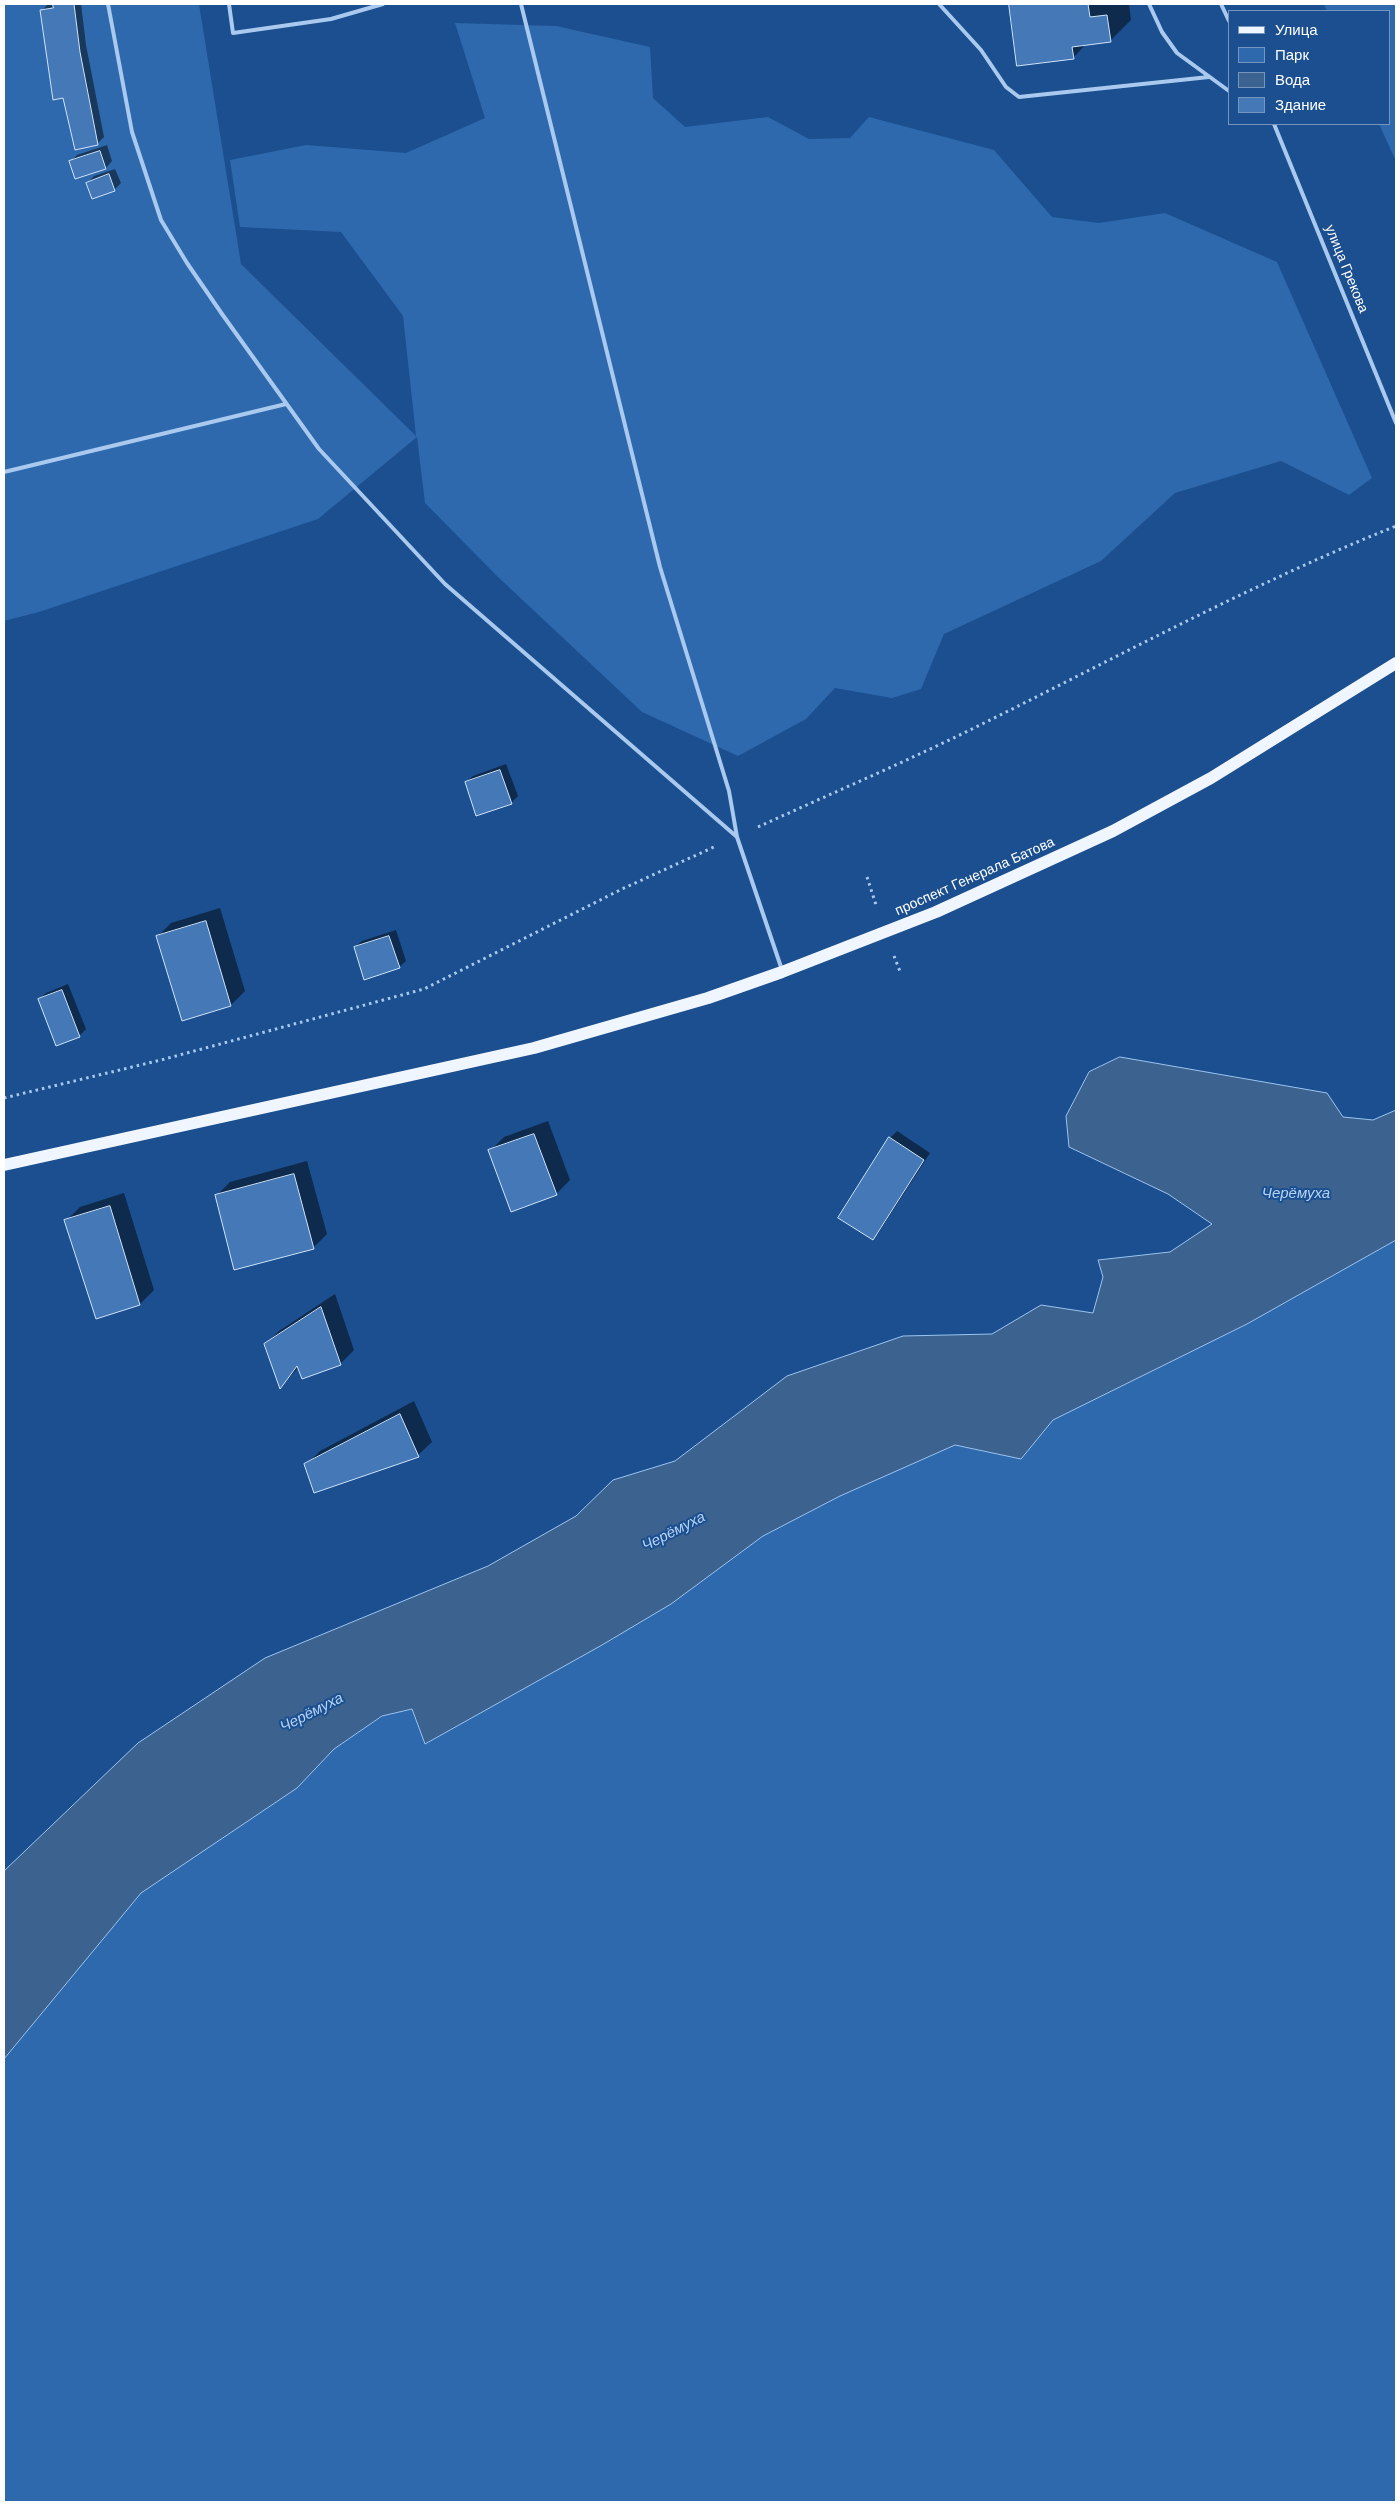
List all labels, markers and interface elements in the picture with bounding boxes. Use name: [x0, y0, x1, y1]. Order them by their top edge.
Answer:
legend: [1228, 10, 1390, 125]
text: Улица: [1275, 20, 1318, 40]
text: Парк: [1275, 45, 1309, 65]
text: Вода: [1275, 70, 1310, 90]
text: Здание: [1275, 95, 1326, 115]
street label: улица Грекова: [1321, 222, 1371, 316]
street label: проспект Генерала Батова: [893, 834, 1057, 920]
water label: Черёмуха: [1262, 1185, 1330, 1203]
water label: Черёмуха: [639, 1508, 709, 1556]
water label: Черёмуха: [277, 1689, 347, 1737]

